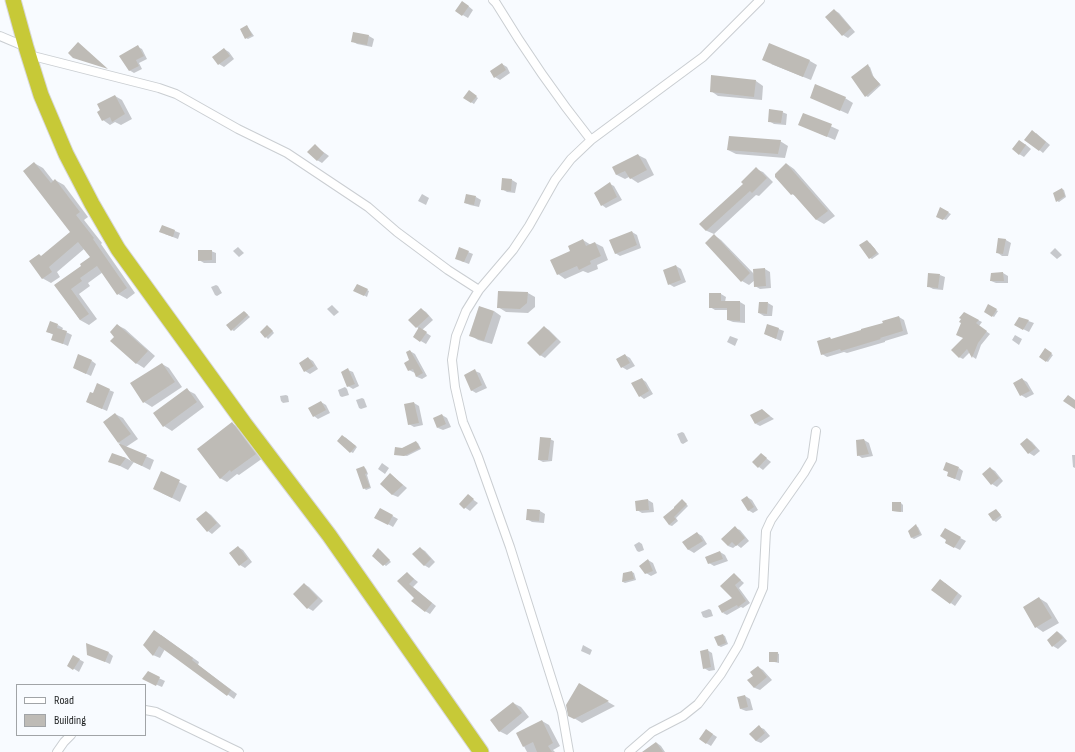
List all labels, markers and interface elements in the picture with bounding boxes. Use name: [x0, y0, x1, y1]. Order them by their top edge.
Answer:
legend: [16, 684, 146, 736]
text: Road: [54, 693, 74, 708]
text: Building: [54, 713, 86, 728]

